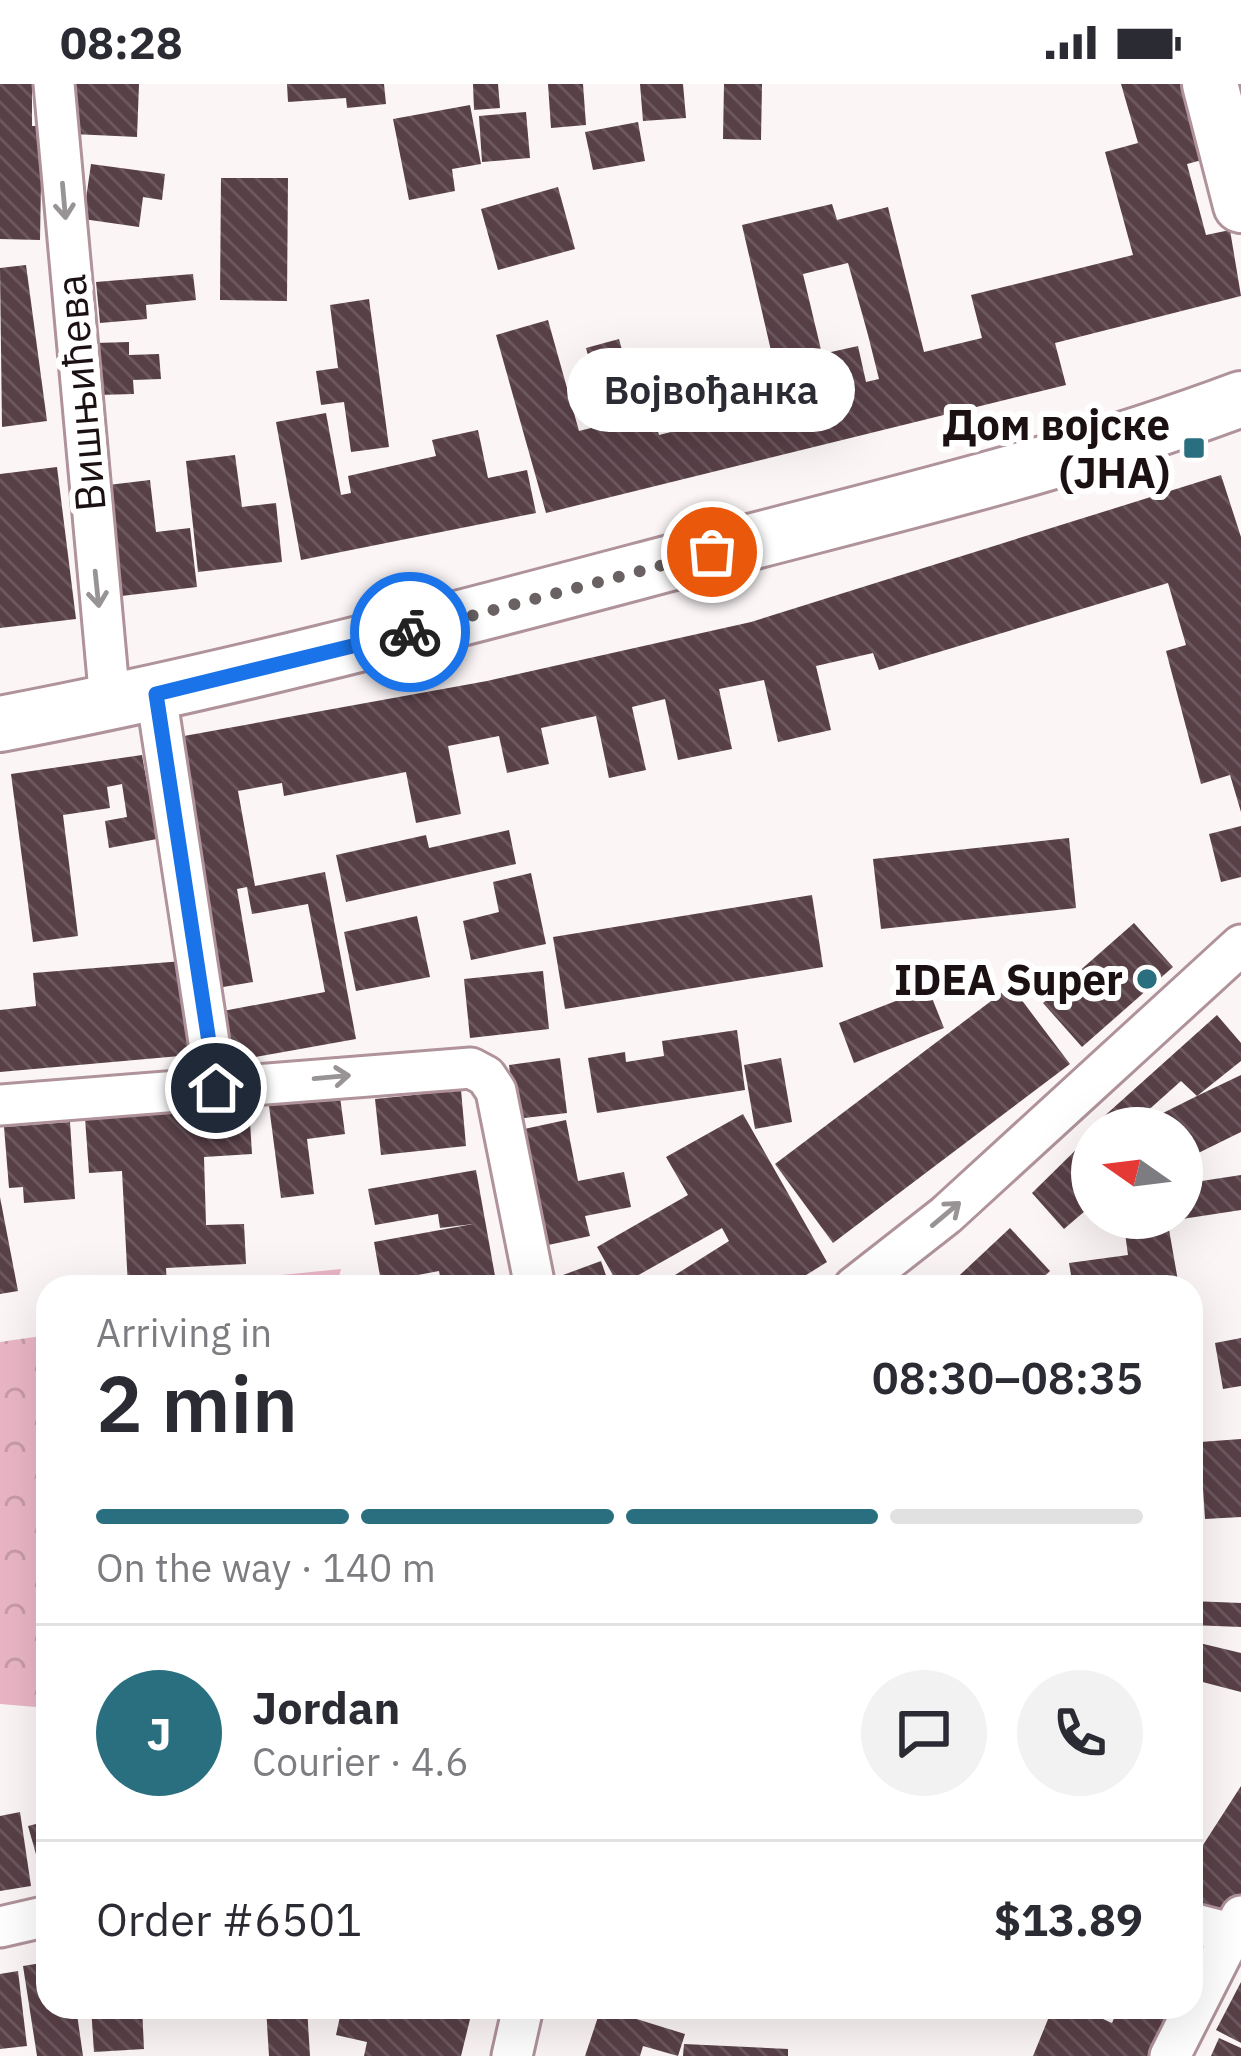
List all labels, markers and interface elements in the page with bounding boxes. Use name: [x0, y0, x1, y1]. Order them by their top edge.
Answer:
text: 08:28: [60, 13, 183, 71]
one-way arrow: [53, 180, 76, 219]
street label: Вишњићева: [42, 272, 118, 514]
callout: Војвођанка: [568, 348, 856, 432]
text: Војвођанка: [603, 364, 819, 415]
place label: Дом војске (ЈНА): [943, 397, 1170, 500]
marker: Дом војске (ЈНА): [1181, 435, 1207, 461]
pin: [661, 501, 763, 603]
icon: bag: [679, 519, 745, 585]
one-way arrow: [87, 569, 109, 608]
courier: [350, 572, 470, 692]
icon: bike: [377, 599, 443, 665]
place label: IDEA Super: [894, 952, 1123, 1007]
marker: IDEA Super: [1134, 966, 1160, 992]
pin: [165, 1037, 267, 1139]
icon: home: [183, 1055, 249, 1121]
one-way arrow: [312, 1065, 351, 1088]
north arrow: [1071, 1107, 1203, 1239]
map controls: [1071, 1107, 1203, 1239]
one-way arrow: [930, 1201, 961, 1229]
text: Arriving in: [96, 1307, 272, 1358]
text: 08:30–08:35: [872, 1348, 1143, 1406]
text: 2 min: [96, 1352, 298, 1453]
text: On the way · 140 m: [96, 1542, 436, 1593]
button: chat: [861, 1670, 987, 1796]
button: phone: [1017, 1670, 1143, 1796]
text: Jordan: [252, 1678, 400, 1736]
text: J: [146, 1704, 172, 1762]
text: Courier · 4.6: [252, 1736, 469, 1787]
text: Order #6501: [96, 1890, 362, 1948]
text: $13.89: [994, 1890, 1143, 1948]

